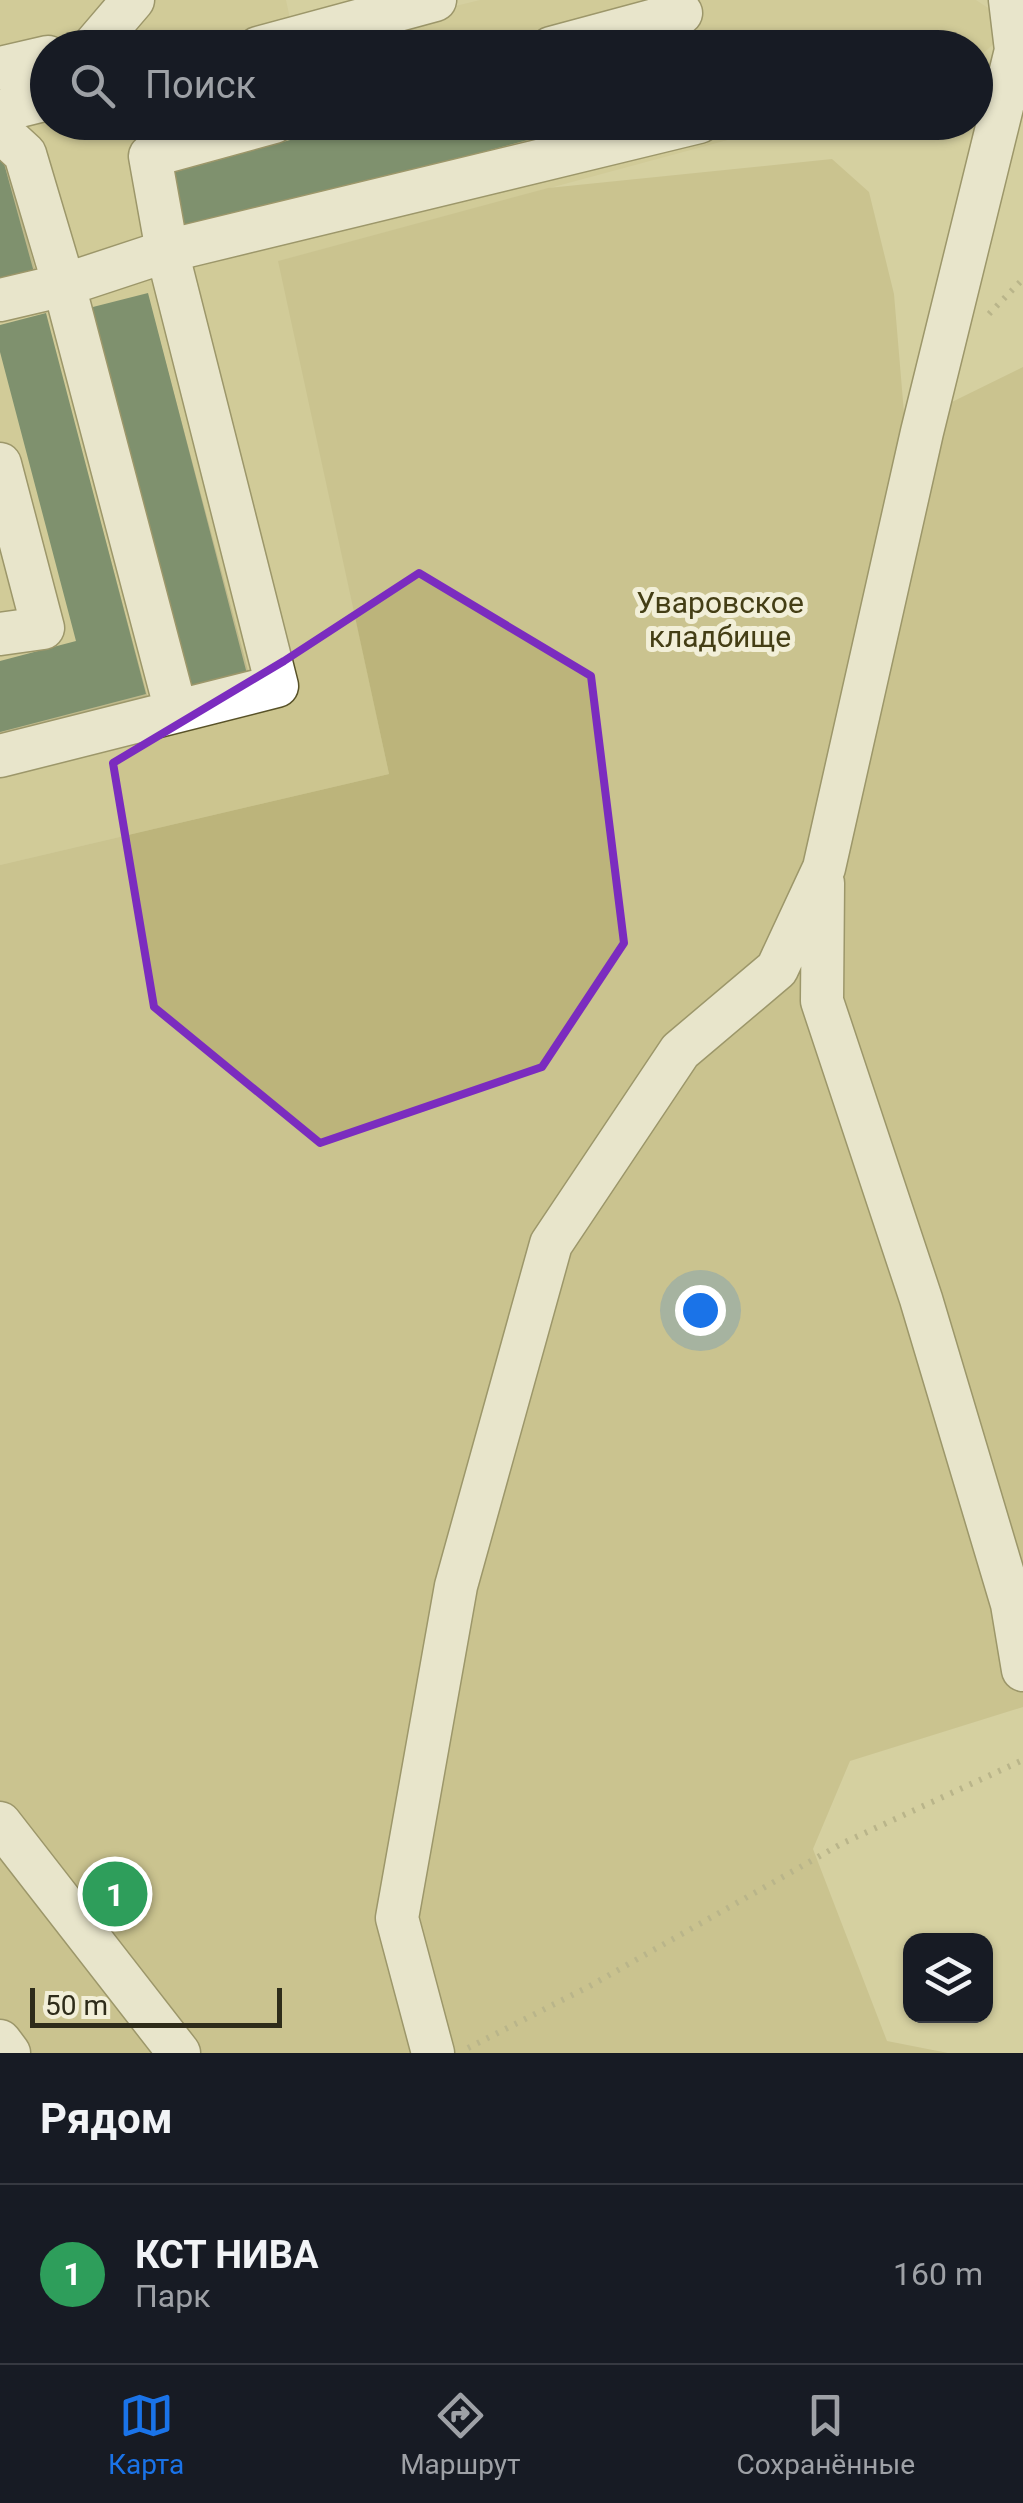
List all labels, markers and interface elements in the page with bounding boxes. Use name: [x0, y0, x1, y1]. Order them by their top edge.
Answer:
search box: [30, 30, 993, 140]
icon: search: [65, 58, 120, 113]
text: Поиск: [145, 63, 256, 107]
park label: Уваровское кладбище: [636, 585, 804, 654]
your location: [675, 1285, 726, 1336]
pin: 1: [82, 1856, 148, 1932]
map controls: [903, 1933, 993, 2023]
button: layers: [903, 1933, 993, 2023]
scale bar: [30, 1983, 282, 2028]
text: 50 m: [45, 1989, 108, 2022]
text: Рядом: [40, 2094, 173, 2143]
text: КСТ НИВА: [135, 2233, 319, 2277]
text: 1: [63, 2255, 82, 2293]
text: 160 m: [893, 2255, 983, 2293]
text: Парк: [135, 2277, 211, 2315]
tab: Карта: [108, 2388, 184, 2481]
tab: Маршрут: [400, 2388, 521, 2481]
tab: Сохранённые: [736, 2388, 915, 2481]

